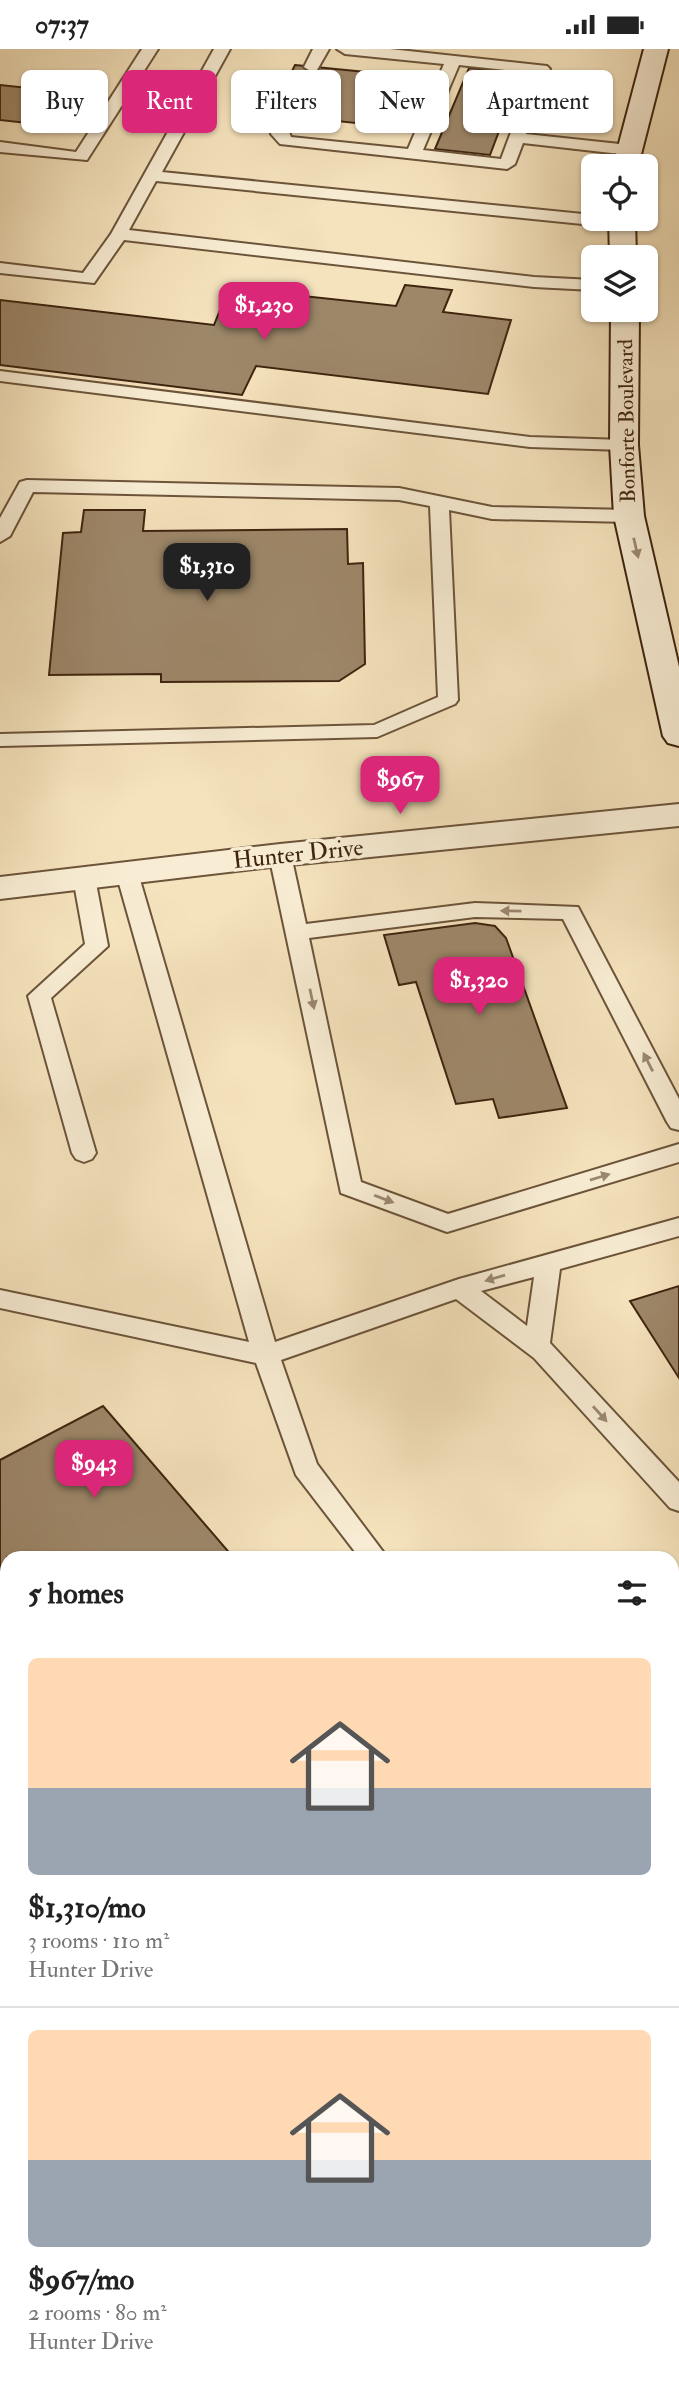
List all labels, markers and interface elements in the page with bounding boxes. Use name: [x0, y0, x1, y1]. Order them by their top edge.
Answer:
text: 07:37: [35, 9, 89, 41]
chip: Buy: [21, 70, 108, 133]
chip: Rent: [122, 70, 217, 133]
chip: Filters: [231, 70, 341, 133]
chip: New: [355, 70, 449, 133]
chip: Apartment: [463, 70, 613, 133]
map controls: [581, 154, 658, 322]
button: locate: [581, 154, 658, 231]
button: layers: [581, 245, 658, 322]
pin: $1,230: [207, 282, 321, 342]
text: $1,230: [235, 290, 293, 319]
street label: Bonforte Boulevard: [612, 338, 642, 503]
one-way arrow: [631, 538, 642, 560]
pin: $1,310: [150, 543, 264, 603]
text: $1,310: [179, 551, 235, 580]
pin: $967: [359, 757, 441, 816]
text: $967: [377, 764, 423, 793]
street label: Hunter Drive: [231, 832, 365, 876]
one-way arrow: [500, 905, 522, 917]
pin: $1,320: [422, 957, 536, 1017]
text: $1,320: [450, 965, 508, 994]
one-way arrow: [306, 988, 317, 1010]
one-way arrow: [642, 1052, 653, 1072]
one-way arrow: [590, 1171, 611, 1181]
one-way arrow: [374, 1194, 395, 1205]
one-way arrow: [484, 1273, 505, 1283]
one-way arrow: [592, 1405, 608, 1422]
pin: $943: [53, 1441, 135, 1500]
text: $943: [71, 1448, 117, 1477]
icon: filters: [613, 1574, 651, 1612]
text: 5 homes: [28, 1575, 124, 1612]
icon: home: [277, 1703, 403, 1829]
text: $1,310/mo: [28, 1889, 146, 1926]
text: 3 rooms · 110 m²: [28, 1926, 169, 1955]
text: Hunter Drive: [28, 1955, 153, 1984]
icon: home: [277, 2075, 403, 2201]
text: $967/mo: [28, 2261, 134, 2298]
text: 2 rooms · 80 m²: [28, 2298, 167, 2327]
text: Hunter Drive: [28, 2327, 153, 2356]

